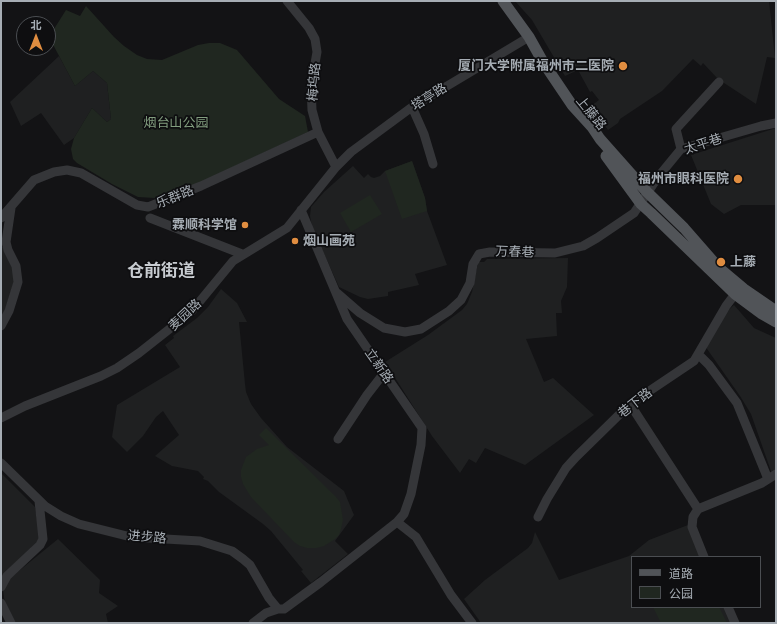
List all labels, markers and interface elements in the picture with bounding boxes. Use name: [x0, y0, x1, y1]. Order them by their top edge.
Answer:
north arrow: [16, 16, 56, 56]
text: 北: [31, 19, 42, 31]
place label: 厦门大学附属福州市二医院: [458, 58, 614, 74]
marker: 厦门大学附属福州市二医院: [617, 60, 629, 72]
street label: 梅坞路: [305, 62, 323, 102]
street label: 塔亭路: [408, 80, 450, 114]
street label: 上藤路: [573, 93, 609, 133]
park label: 烟台山公园: [144, 115, 208, 131]
street label: 太平巷: [682, 131, 724, 157]
place label: 福州市眼科医院: [638, 171, 729, 187]
marker: 福州市眼科医院: [732, 173, 744, 185]
street label: 乐群路: [154, 182, 196, 212]
place label: 霖顺科学馆: [172, 217, 237, 233]
marker: 霖顺科学馆: [240, 220, 250, 230]
place label: 烟山画苑: [303, 233, 355, 249]
marker: 烟山画苑: [290, 236, 300, 246]
street label: 万春巷: [495, 244, 535, 260]
place label: 上藤: [730, 254, 756, 270]
marker: 上藤: [715, 256, 727, 268]
district label: 仓前街道: [127, 261, 195, 281]
street label: 麦园路: [165, 296, 205, 334]
street label: 立新路: [361, 346, 397, 386]
street label: 巷下路: [615, 385, 655, 421]
street label: 进步路: [127, 528, 167, 546]
legend: [631, 556, 761, 608]
text: 道路: [669, 567, 693, 581]
text: 公园: [669, 587, 693, 601]

